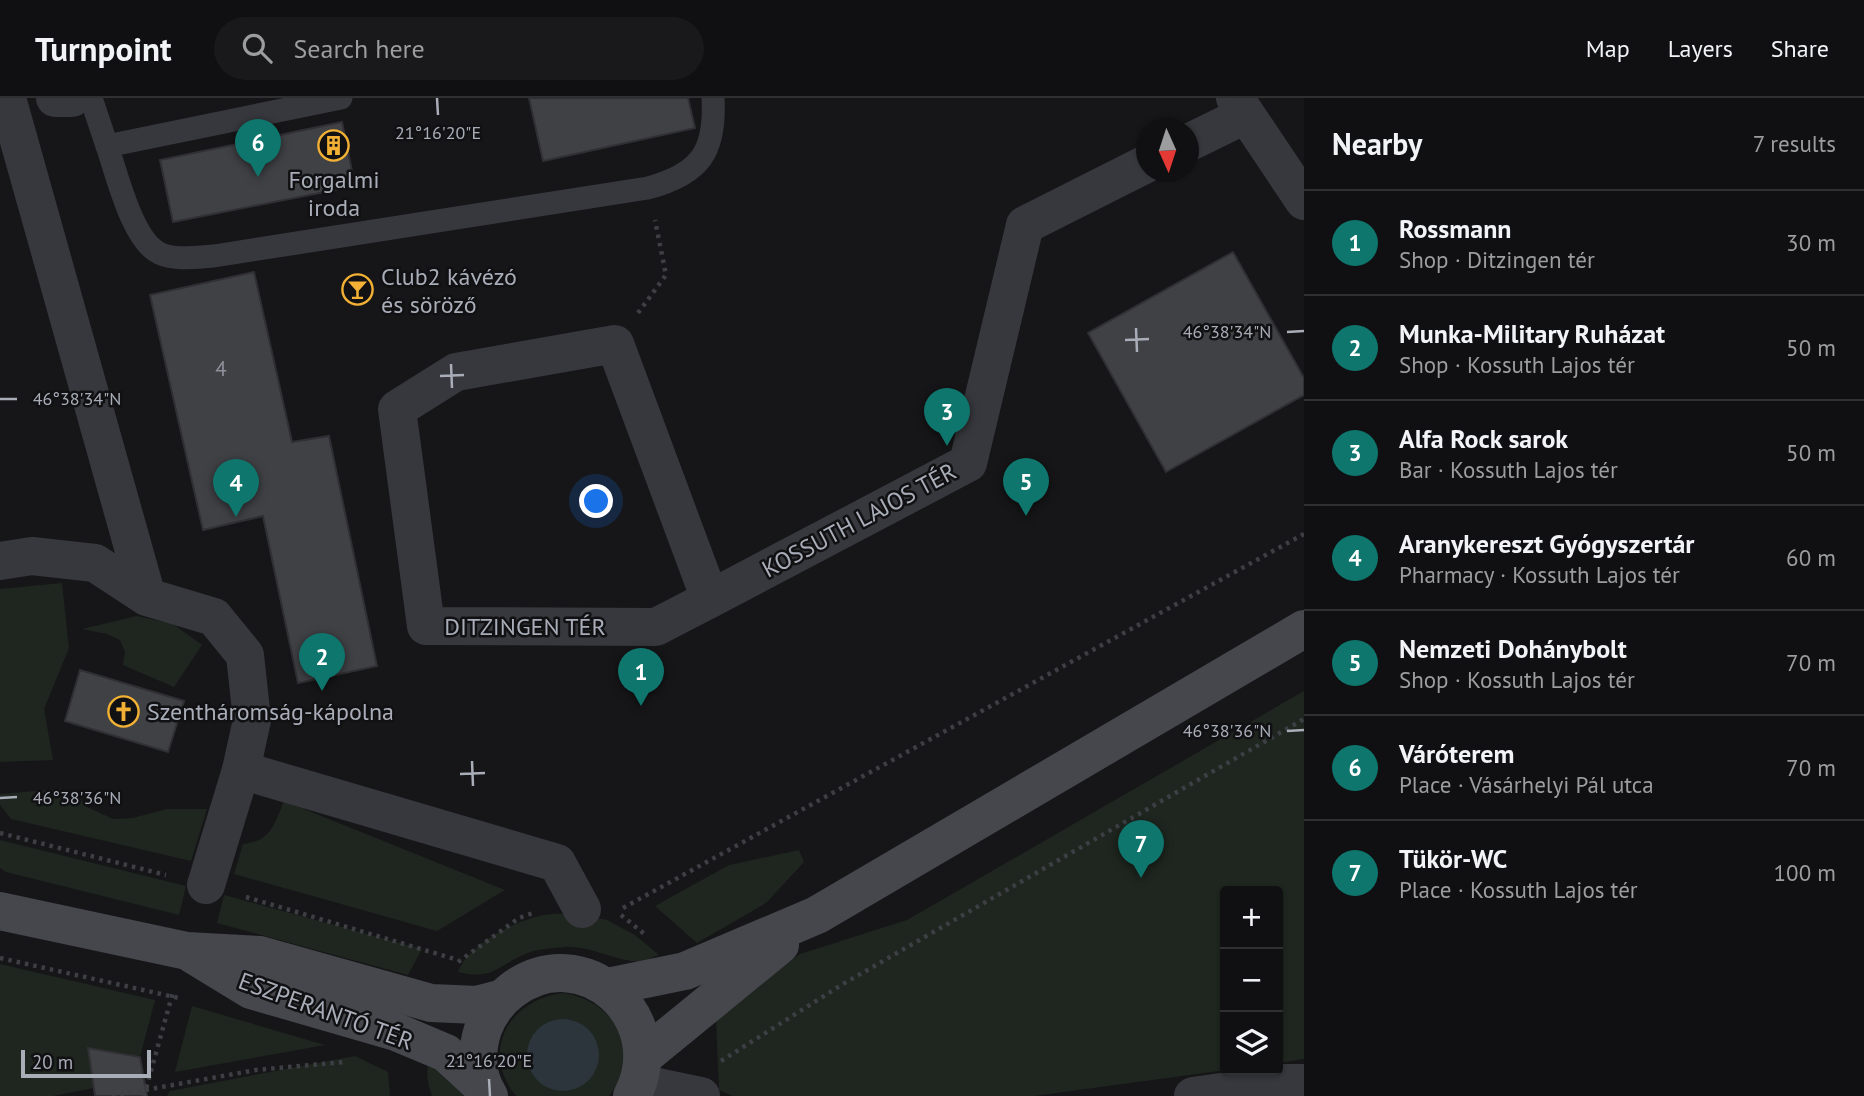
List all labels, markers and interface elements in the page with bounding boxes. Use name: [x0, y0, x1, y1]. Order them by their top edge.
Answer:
search box: [214, 17, 704, 80]
text: Turnpoint: [35, 27, 172, 70]
icon: search: [238, 29, 276, 67]
text: Search here: [294, 32, 425, 65]
text: Map: [1586, 33, 1630, 64]
text: Layers: [1668, 33, 1733, 64]
text: Share: [1771, 33, 1829, 64]
pin: 6: [235, 119, 281, 177]
north arrow: [1136, 119, 1199, 182]
text: 21°16'20"E: [395, 121, 481, 144]
text: Nearby: [1332, 124, 1422, 163]
building icon: Forgalmi iroda: [317, 128, 351, 162]
text: 7 results: [1753, 129, 1836, 158]
place label: Forgalmi iroda: [288, 164, 380, 223]
text: Rossmann: [1399, 212, 1511, 245]
text: 1: [1348, 228, 1362, 257]
text: 30 m: [1786, 228, 1836, 257]
text: Shop · Ditzingen tér: [1399, 245, 1595, 274]
place label: Club2 kávézó és söröző: [381, 261, 517, 320]
bar icon: Club2 kávézó és söröző: [341, 273, 375, 307]
text: Munka-Military Ruházat: [1399, 317, 1665, 350]
text: 46°38'34"N: [1183, 320, 1271, 343]
text: 2: [1348, 333, 1362, 362]
text: 50 m: [1786, 333, 1836, 362]
text: Shop · Kossuth Lajos tér: [1399, 350, 1635, 379]
house number: 4: [215, 355, 227, 382]
text: 46°38'34"N: [33, 387, 121, 410]
pin: 3: [924, 388, 970, 446]
text: Alfa Rock sarok: [1399, 422, 1568, 455]
text: 3: [1348, 438, 1362, 467]
text: 50 m: [1786, 438, 1836, 467]
text: Bar · Kossuth Lajos tér: [1399, 455, 1618, 484]
street label: KOSSUTH LAJOS TÉR: [756, 456, 962, 584]
pin: 5: [1003, 458, 1049, 516]
pin: 4: [213, 459, 259, 517]
your location: [579, 484, 613, 518]
text: Aranykereszt Gyógyszertár: [1399, 527, 1695, 560]
text: 4: [1348, 543, 1362, 572]
text: 60 m: [1786, 543, 1836, 572]
text: Pharmacy · Kossuth Lajos tér: [1399, 560, 1680, 589]
street label: DITZINGEN TÉR: [444, 611, 606, 642]
text: Nemzeti Dohánybolt: [1399, 632, 1627, 665]
pin: 2: [299, 633, 345, 691]
pin: 1: [618, 648, 664, 706]
text: 5: [1348, 648, 1362, 677]
text: 70 m: [1786, 648, 1836, 677]
text: Shop · Kossuth Lajos tér: [1399, 665, 1635, 694]
church icon: Szentháromság-kápolna: [107, 694, 141, 728]
place label: Szentháromság-kápolna: [147, 696, 394, 727]
text: 46°38'36"N: [1183, 719, 1271, 742]
text: Váróterem: [1399, 737, 1514, 770]
text: 6: [1348, 753, 1362, 782]
text: 70 m: [1786, 753, 1836, 782]
text: Place · Vásárhelyi Pál utca: [1399, 770, 1654, 799]
text: 46°38'36"N: [33, 786, 121, 809]
pin: 7: [1118, 820, 1164, 878]
text: Tükör-WC: [1399, 842, 1507, 875]
text: 7: [1348, 858, 1362, 887]
text: 100 m: [1774, 858, 1836, 887]
text: Place · Kossuth Lajos tér: [1399, 875, 1638, 904]
map controls: [1220, 886, 1283, 1075]
button: +: [1220, 886, 1283, 949]
button: −: [1220, 949, 1283, 1012]
street label: ESZPERANTÓ TÉR: [234, 965, 418, 1057]
button: layers: [1220, 1012, 1283, 1075]
scale bar: [21, 1047, 150, 1079]
text: 21°16'20"E: [446, 1049, 532, 1072]
text: 20 m: [32, 1050, 73, 1074]

